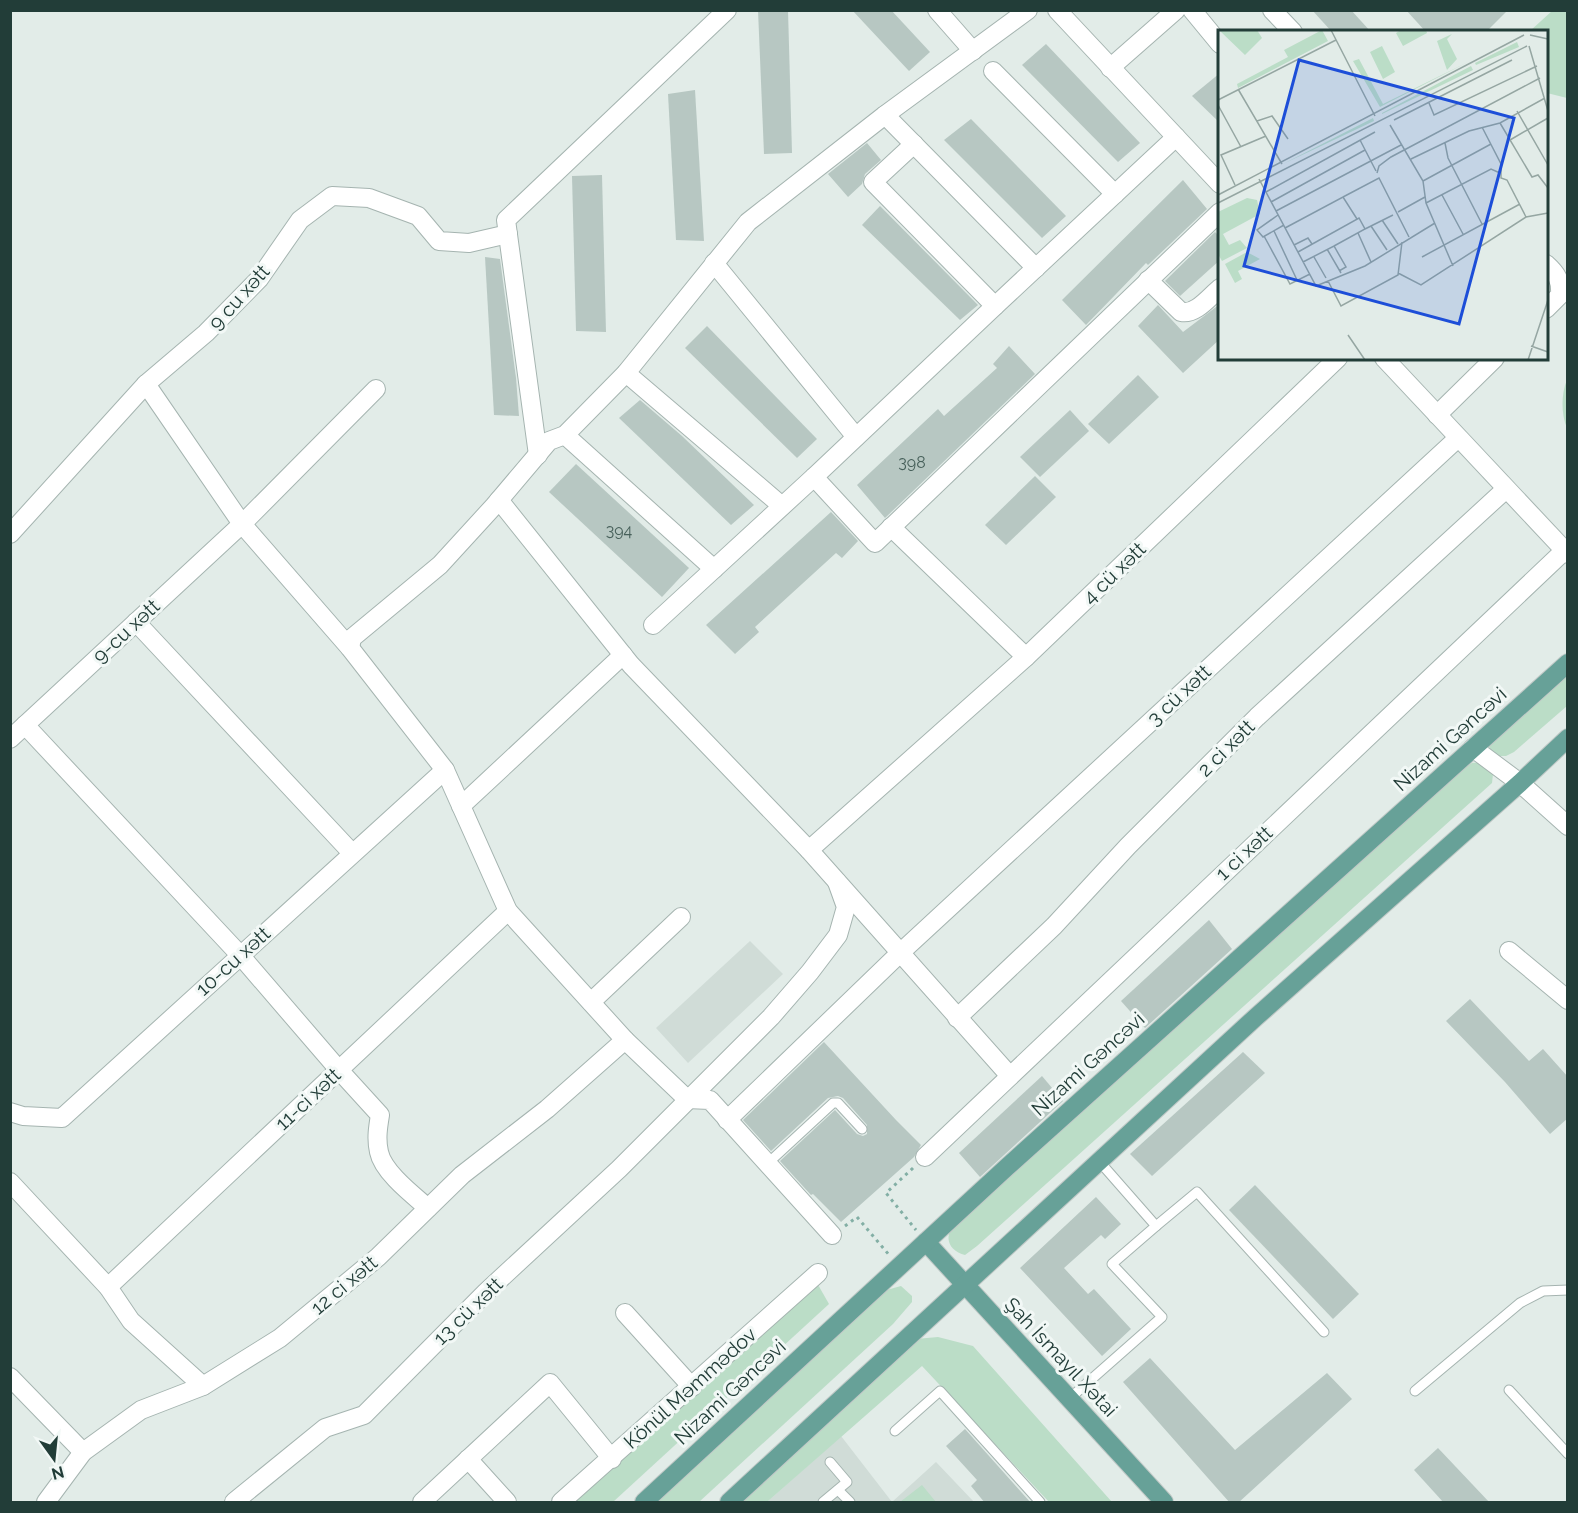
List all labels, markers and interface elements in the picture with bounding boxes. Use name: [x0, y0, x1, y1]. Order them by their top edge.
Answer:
inset map: [1218, 30, 1548, 360]
street label: 9 cu xətt: [204, 259, 275, 335]
house number: 398: [898, 453, 926, 472]
house number: 394: [606, 521, 633, 540]
street label: 4 cü xətt: [1077, 537, 1151, 609]
street label: 9-cu xətt: [88, 594, 165, 668]
street label: 3 cü xətt: [1142, 659, 1216, 731]
street label: Nizami Gəncəvi: [1389, 682, 1511, 796]
street label: 2 ci xətt: [1193, 714, 1260, 781]
street label: 1 ci xətt: [1211, 821, 1278, 885]
street label: 10-cu xətt: [191, 921, 275, 1001]
street label: Nizami Gəncəvi: [1027, 1007, 1149, 1121]
street label: 11-ci xətt: [270, 1063, 346, 1135]
street label: 12 ci xətt: [306, 1250, 382, 1320]
street label: 13 cü xətt: [428, 1272, 508, 1350]
street label: Şah İsmayıl Xətai: [1000, 1292, 1123, 1422]
street label: Könül Məmmədov: [619, 1322, 761, 1454]
street label: Nizami Gəncəvi: [669, 1334, 791, 1450]
north arrow: [24, 1429, 84, 1489]
text: N: [49, 1462, 66, 1484]

